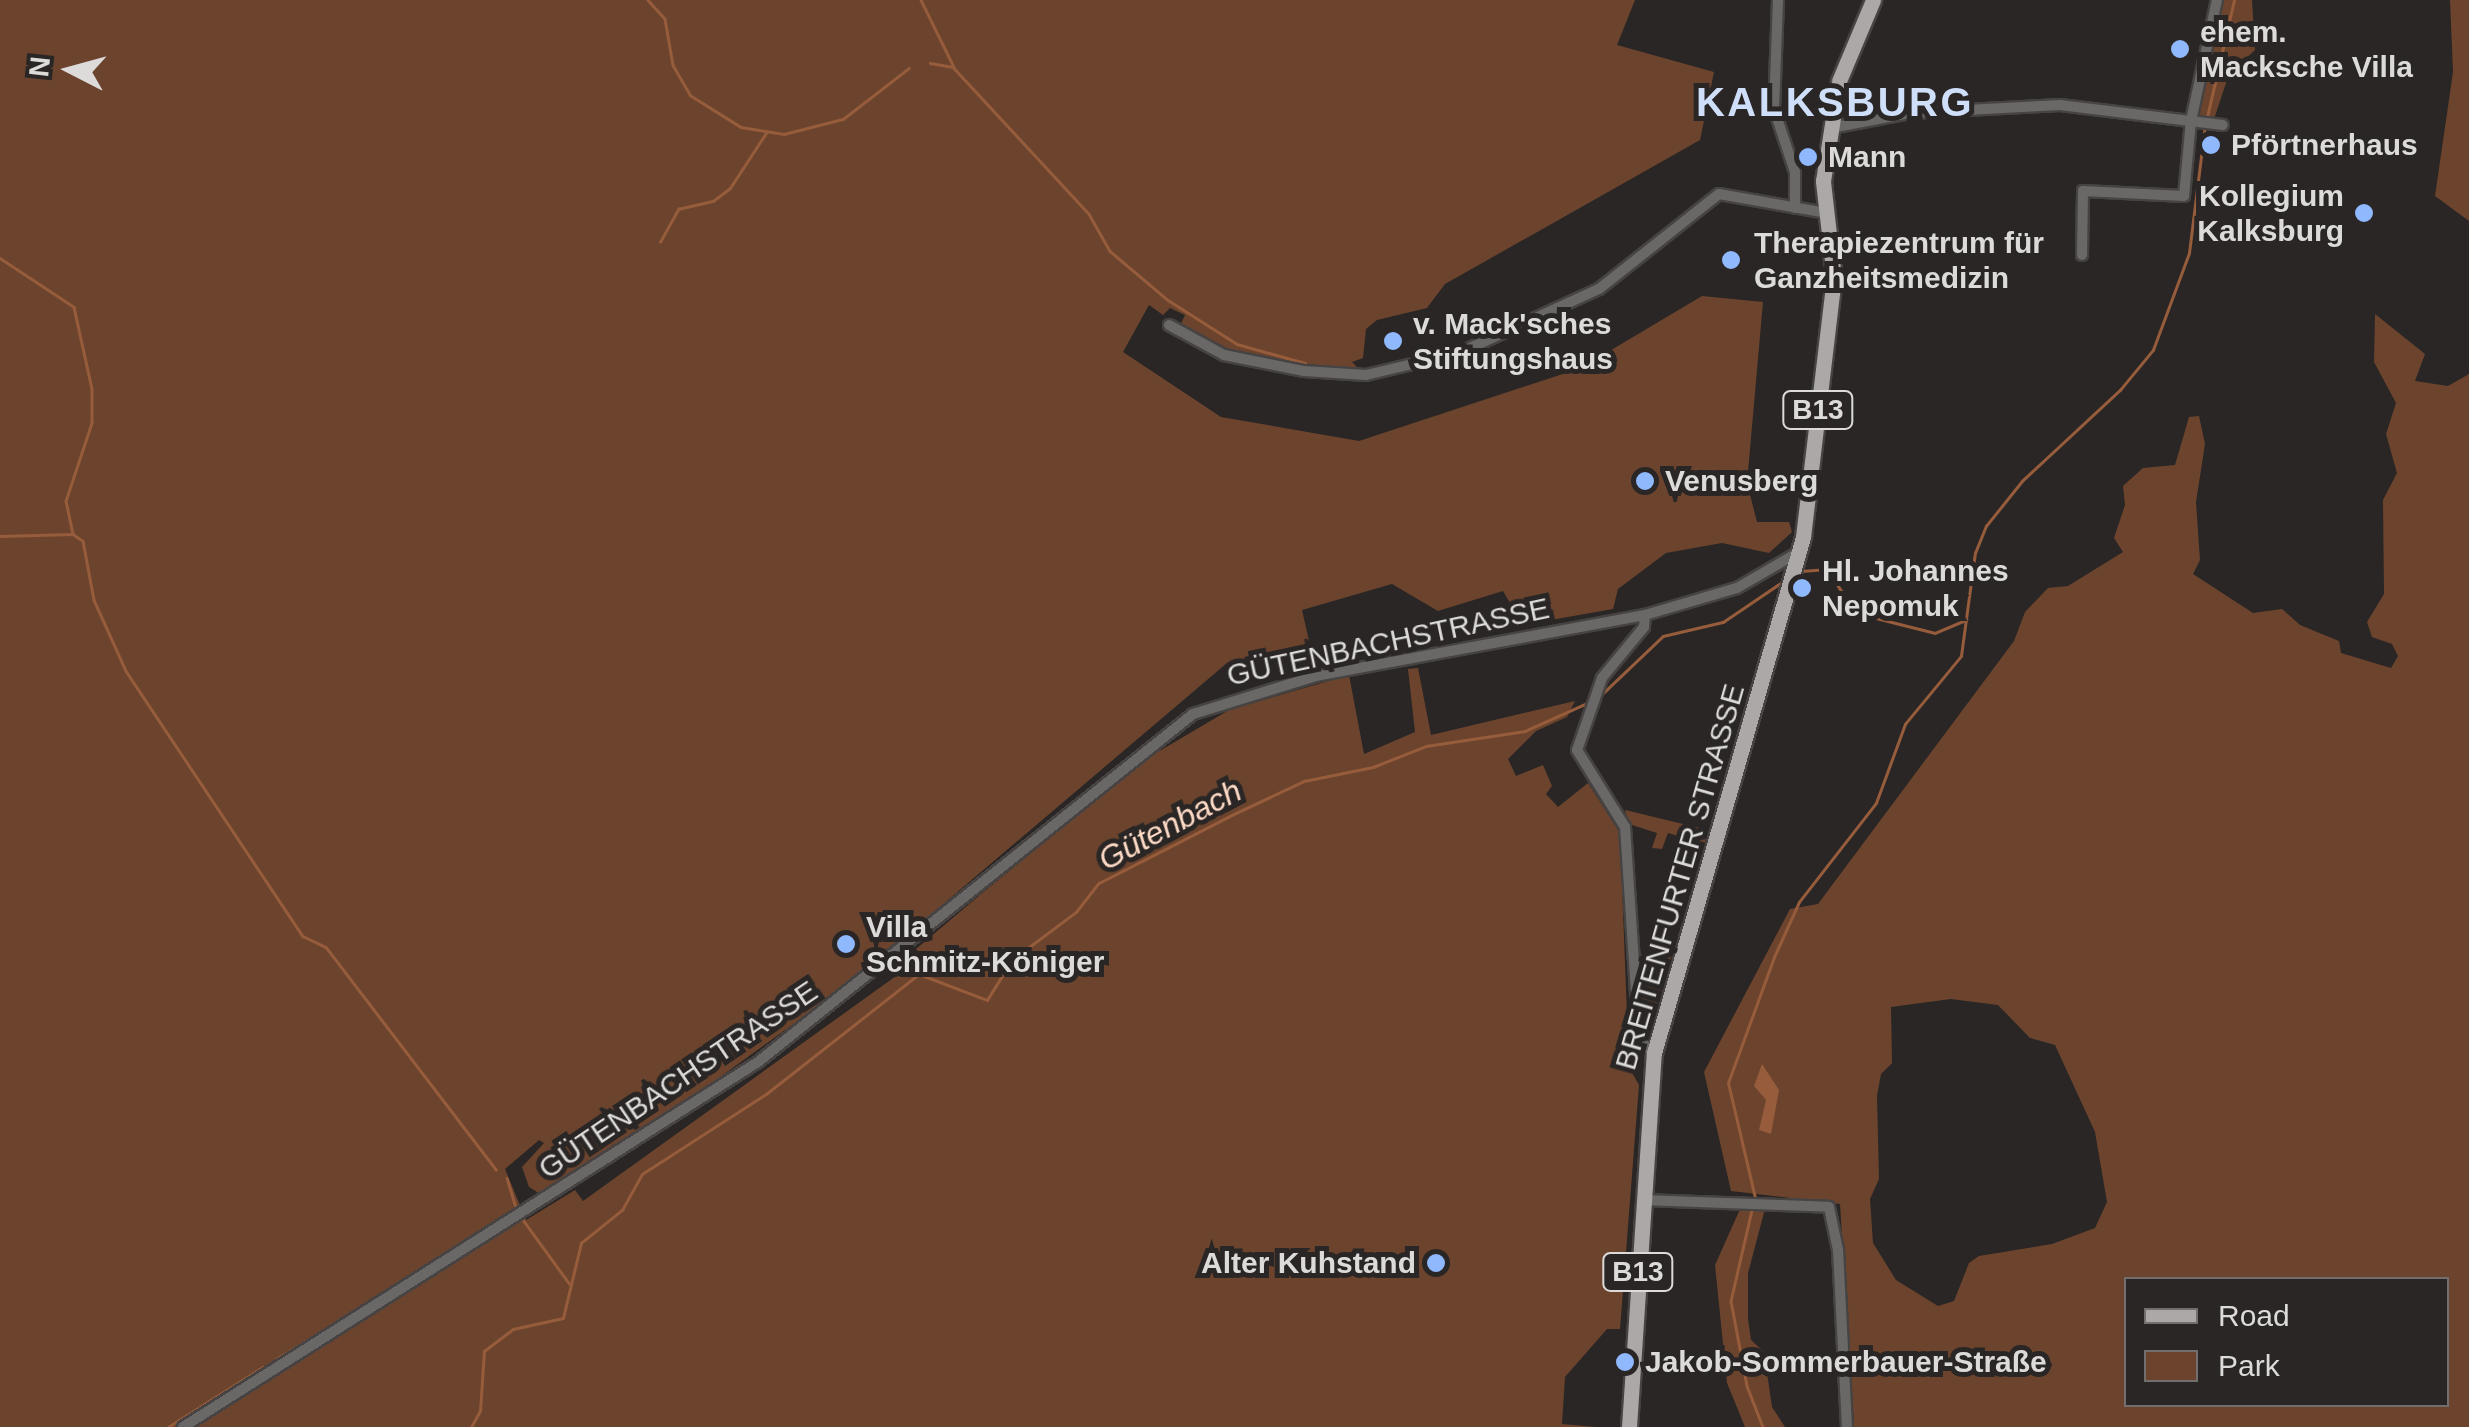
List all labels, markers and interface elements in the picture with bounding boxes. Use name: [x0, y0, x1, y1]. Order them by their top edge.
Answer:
place label: ehem. Macksche Villa: [2200, 14, 2413, 84]
north arrow: [20, 20, 120, 120]
marker: ehem. Macksche Villa: [2169, 38, 2191, 60]
text: N: [23, 55, 56, 79]
district label: KALKSBURG: [1696, 78, 1974, 126]
place label: Pförtnerhaus: [2231, 127, 2418, 163]
marker: Pförtnerhaus: [2200, 134, 2222, 156]
place label: Mann: [1828, 139, 1906, 175]
marker: Mann: [1797, 146, 1819, 168]
place label: Kollegium Kalksburg: [2197, 178, 2344, 248]
marker: Kollegium Kalksburg: [2353, 202, 2375, 224]
place label: Therapiezentrum für Ganzheitsmedizin: [1754, 225, 2044, 296]
marker: Therapiezentrum für Ganzheitsmedizin: [1718, 247, 1744, 273]
place label: v. Mack'sches Stiftungshaus: [1413, 306, 1613, 376]
marker: v. Mack'sches Stiftungshaus: [1382, 330, 1404, 352]
road number: B13: [1780, 387, 1856, 433]
place label: Venusberg: [1665, 463, 1818, 499]
marker: Venusberg: [1634, 470, 1656, 492]
place label: Hl. Johannes Nepomuk: [1822, 553, 2009, 624]
marker: Hl. Johannes Nepomuk: [1791, 577, 1813, 599]
street label: GÜTENBACHSTRASSE: [1224, 590, 1552, 694]
street label: BREITENFURTER STRASSE: [1608, 680, 1752, 1074]
water label: Gütenbach: [1092, 771, 1248, 879]
place label: Villa Schmitz-Königer: [866, 909, 1104, 980]
marker: Villa Schmitz-Königer: [835, 933, 857, 955]
street label: GÜTENBACHSTRASSE: [532, 973, 824, 1187]
place label: Alter Kuhstand: [1201, 1245, 1416, 1281]
road number: B13: [1600, 1249, 1676, 1295]
marker: Alter Kuhstand: [1425, 1252, 1447, 1274]
legend: [2124, 1277, 2449, 1407]
text: Road: [2218, 1299, 2290, 1332]
place label: Jakob-Sommerbauer-Straße: [1645, 1344, 2047, 1380]
text: Park: [2218, 1349, 2280, 1382]
marker: Jakob-Sommerbauer-Straße: [1614, 1351, 1636, 1373]

